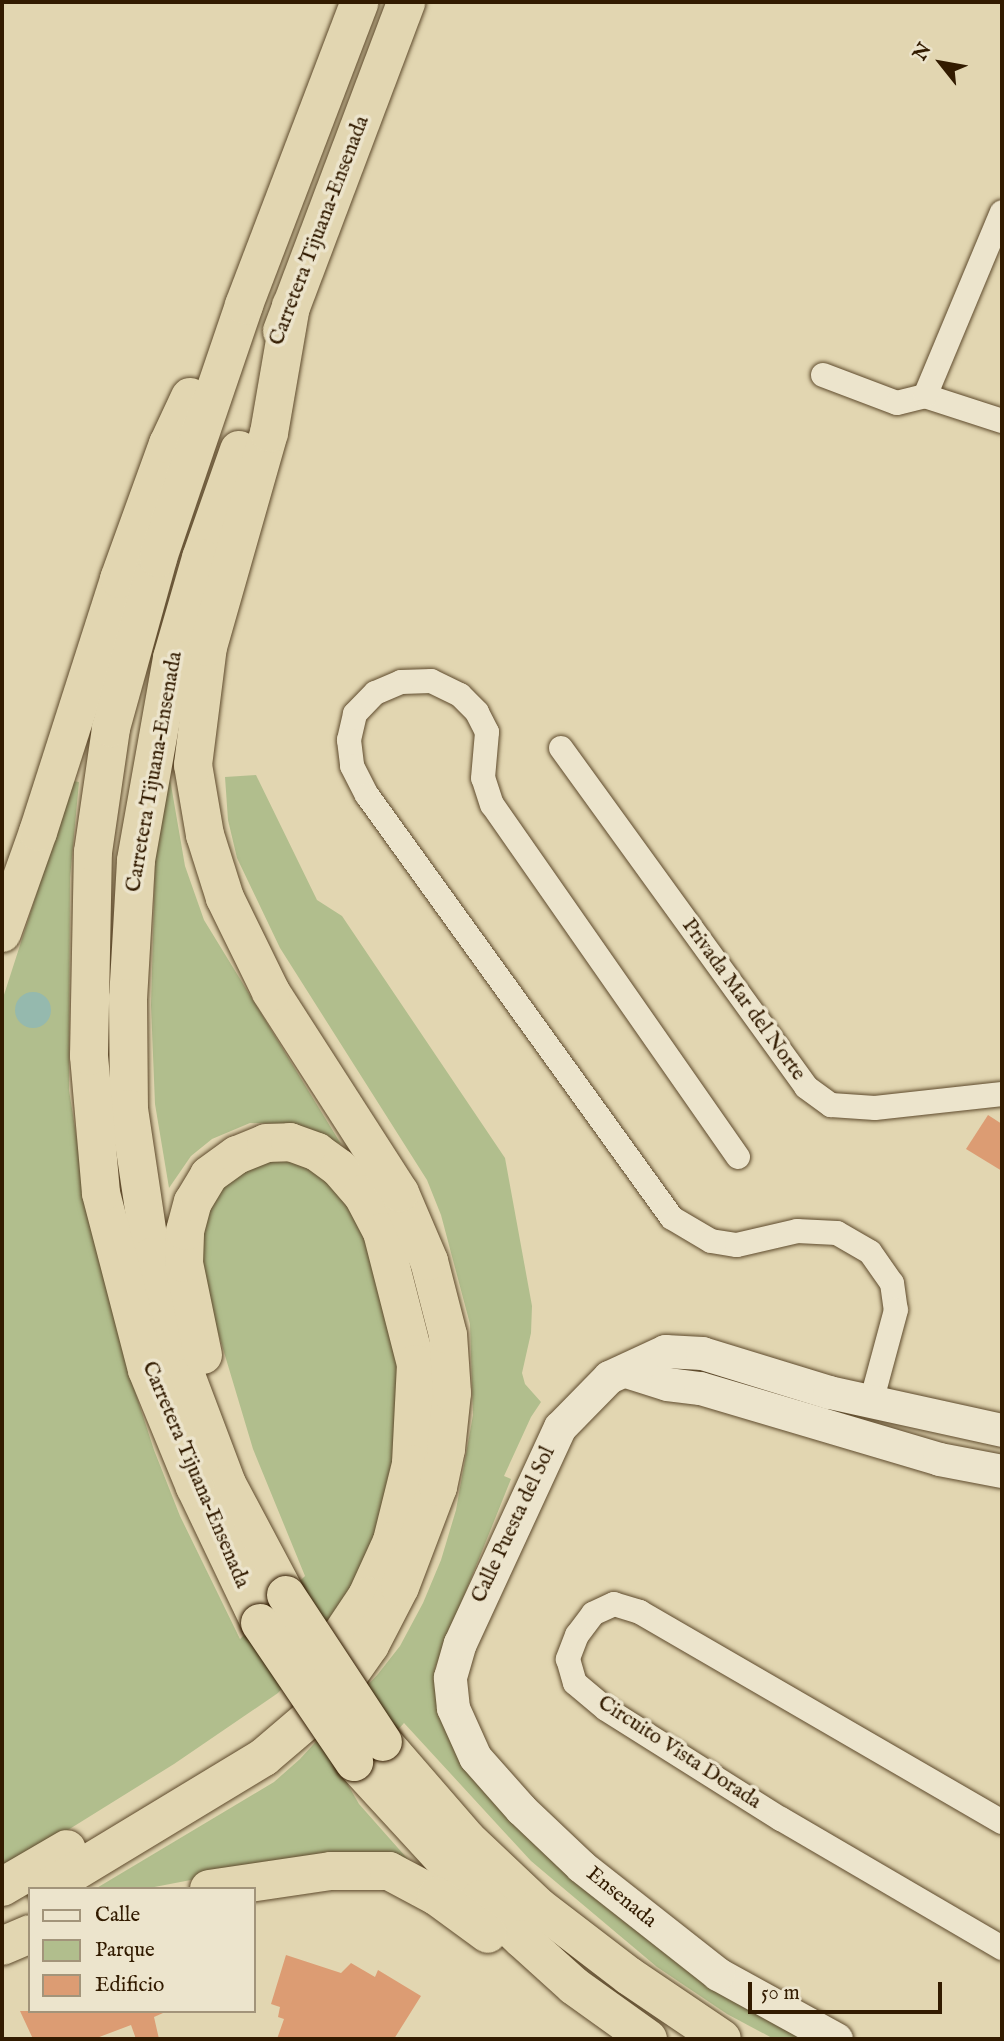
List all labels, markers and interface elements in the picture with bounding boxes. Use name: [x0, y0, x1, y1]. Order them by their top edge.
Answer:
north arrow: [906, 28, 976, 98]
text: N: [908, 39, 938, 65]
street label: Carretera Tijuana–Ensenada: [265, 113, 375, 349]
street label: Carretera Tijuana–Ensenada: [121, 650, 189, 894]
street label: Privada Mar del Norte: [676, 914, 810, 1086]
street label: Carretera Tijuana–Ensenada: [136, 1358, 254, 1592]
street label: Calle Puesta del Sol: [467, 1443, 561, 1607]
street label: Circuito Vista Dorada: [593, 1691, 765, 1815]
street label: Ensenada: [581, 1862, 661, 1934]
legend: [28, 1887, 256, 2013]
text: Calle: [95, 1902, 140, 1929]
text: Parque: [95, 1937, 155, 1964]
scale bar: [752, 1968, 946, 2012]
text: Edificio: [95, 1972, 164, 1999]
text: 50 m: [761, 1980, 800, 2007]

